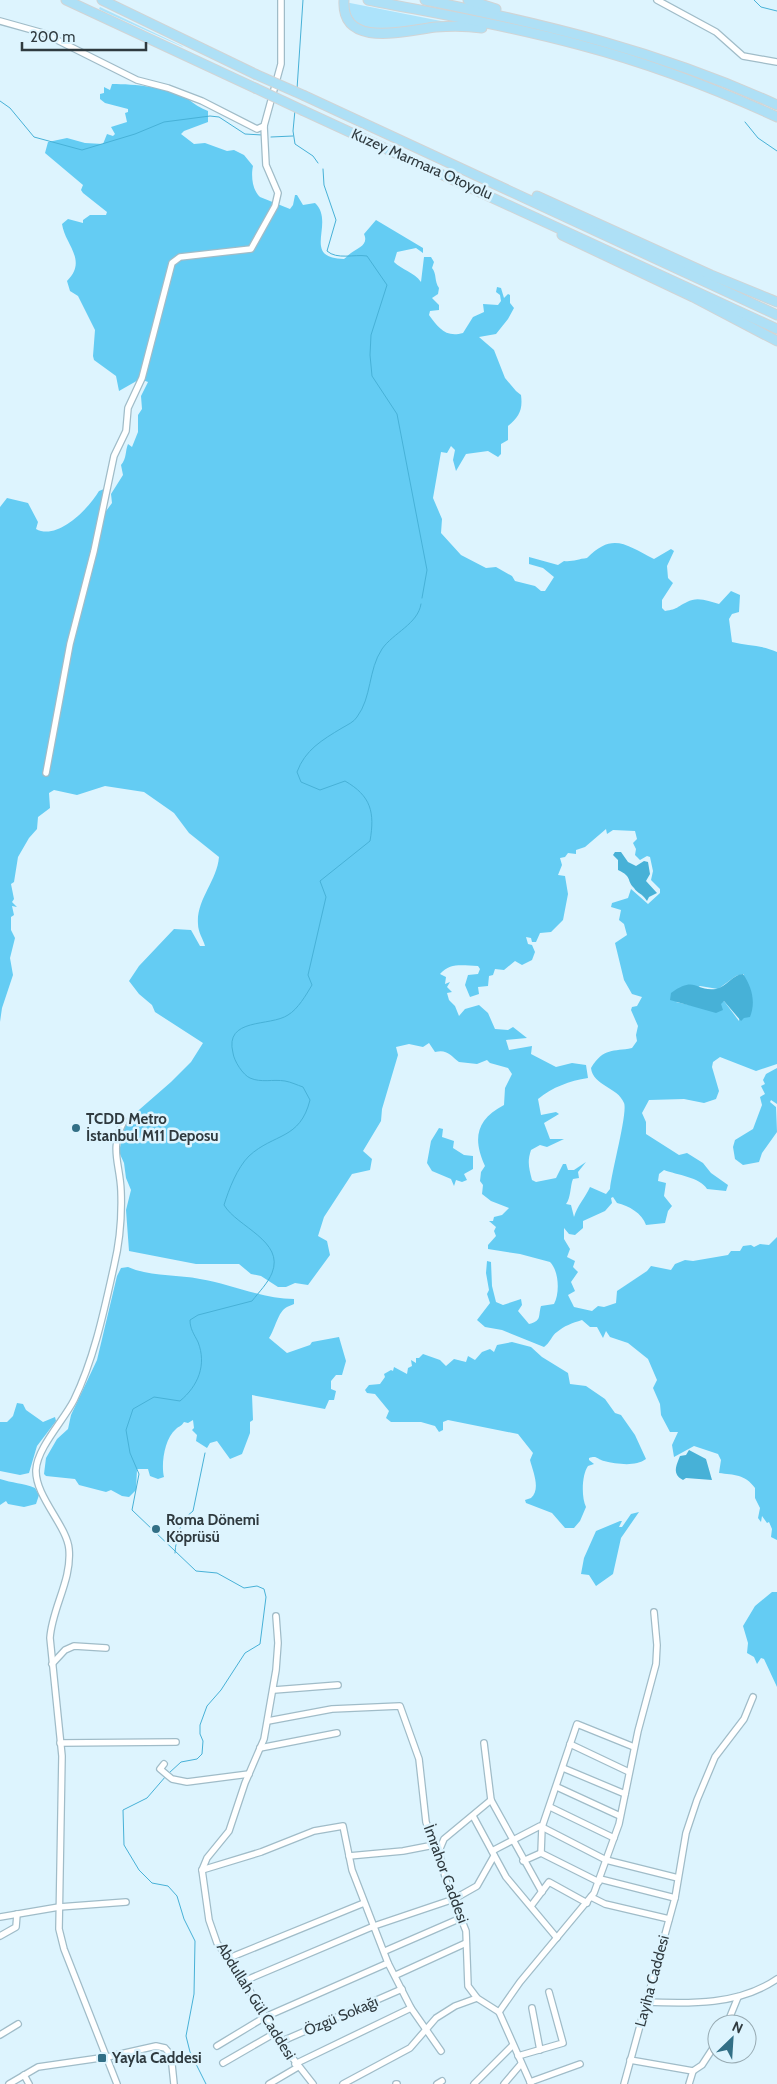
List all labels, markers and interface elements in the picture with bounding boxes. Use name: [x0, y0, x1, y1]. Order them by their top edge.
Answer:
scale bar: [22, 20, 146, 52]
text: 200 m: [30, 28, 75, 46]
street label: Kuzey Marmara Otoyolu: [349, 125, 495, 203]
place label: TCDD Metro İstanbul M11 Deposu: [86, 1110, 219, 1145]
marker: TCDD Metro İstanbul M11 Deposu: [70, 1122, 82, 1134]
place label: Roma Dönemi Köprüsü: [166, 1511, 259, 1546]
marker: Roma Dönemi Köprüsü: [150, 1523, 162, 1535]
street label: İmrahor Caddesi: [420, 1822, 473, 1926]
street label: Layiha Caddesi: [631, 1933, 673, 2029]
street label: Abdullah Gül Caddesi: [213, 1939, 299, 2063]
street label: Özgü Sokağı: [301, 1992, 381, 2040]
north arrow: [707, 2014, 757, 2064]
text: N: [729, 2017, 746, 2037]
place label: Yayla Caddesi: [111, 2049, 202, 2067]
marker: Yayla Caddesi: [96, 2052, 108, 2064]

